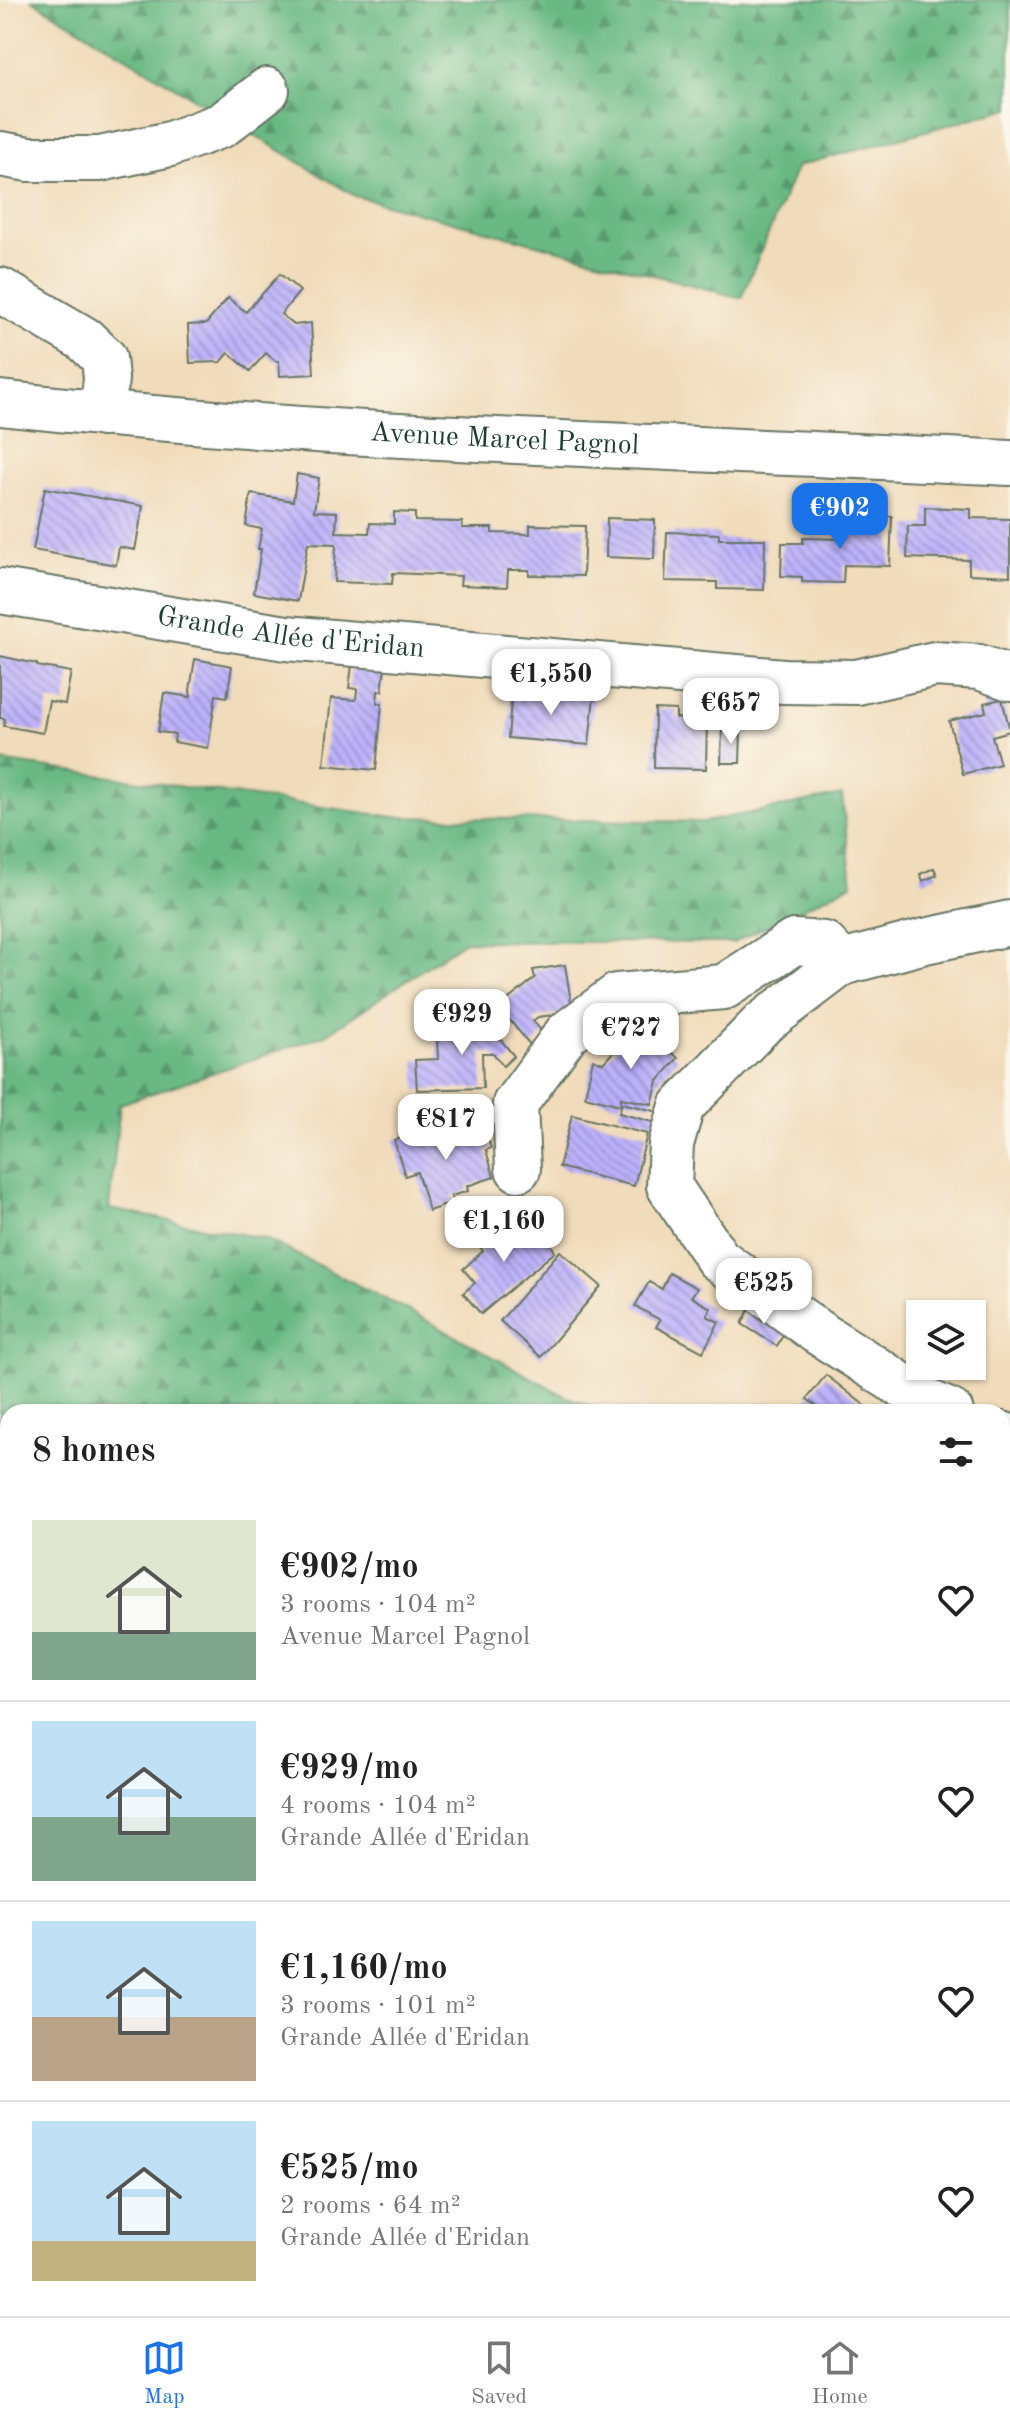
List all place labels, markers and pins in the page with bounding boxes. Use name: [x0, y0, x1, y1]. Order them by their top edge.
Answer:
pin: €902: [793, 483, 887, 551]
pin: €1,550: [486, 649, 616, 717]
pin: €657: [684, 678, 778, 746]
pin: €929: [415, 989, 509, 1057]
pin: €727: [584, 1003, 678, 1071]
pin: €817: [399, 1094, 493, 1162]
pin: €1,160: [439, 1196, 569, 1264]
pin: €525: [717, 1258, 811, 1326]

